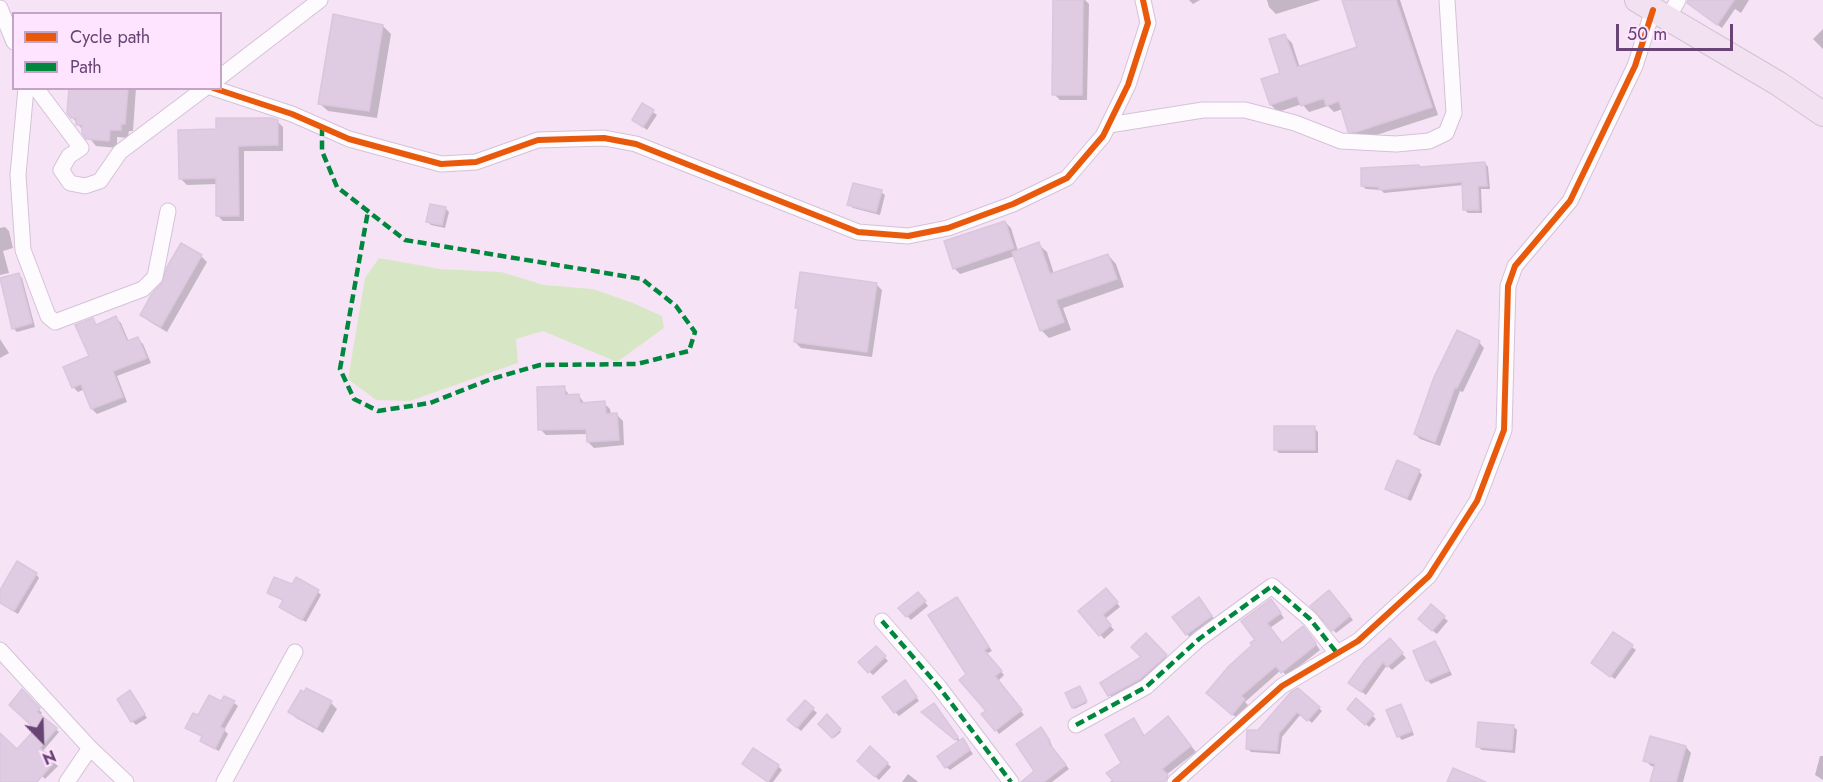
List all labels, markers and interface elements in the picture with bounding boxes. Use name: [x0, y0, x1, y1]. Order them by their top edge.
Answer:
legend: [12, 12, 222, 90]
scale bar: [1619, 12, 1736, 50]
text: 50 m: [1627, 21, 1667, 47]
text: Cycle path: [70, 24, 150, 50]
text: Path: [70, 54, 102, 80]
north arrow: [12, 710, 72, 770]
text: N: [39, 744, 60, 770]

